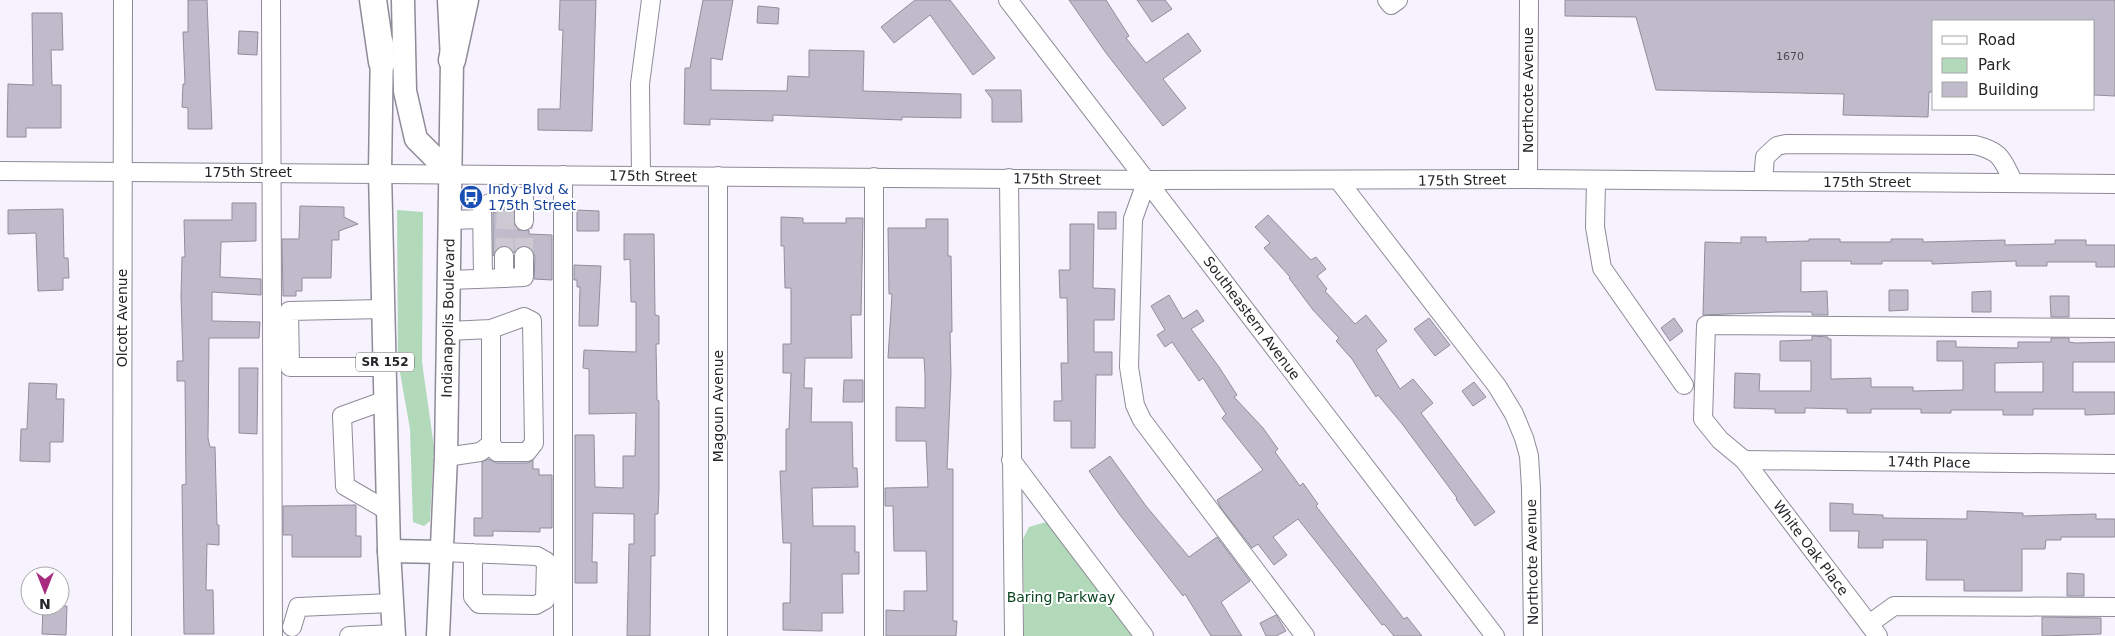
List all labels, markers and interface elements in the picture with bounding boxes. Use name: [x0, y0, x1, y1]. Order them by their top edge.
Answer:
legend: [1932, 20, 2095, 110]
street label: Northcote Avenue: [1520, 27, 1536, 153]
text: Road: [1978, 31, 2016, 49]
house number: 1670: [1776, 50, 1804, 63]
text: Park: [1978, 56, 2011, 74]
text: Building: [1978, 81, 2039, 99]
street label: 175th Street: [204, 164, 293, 180]
street label: 175th Street: [609, 167, 698, 185]
street label: 175th Street: [1013, 170, 1102, 188]
street label: 175th Street: [1418, 171, 1507, 189]
street label: 175th Street: [1823, 174, 1912, 190]
place label: Indy Blvd & 175th Street: [488, 181, 577, 213]
bus stop icon: Indy Blvd & 175th Street: [458, 184, 484, 210]
street label: Indianapolis Boulevard: [439, 238, 457, 398]
street label: Southeastern Avenue: [1200, 253, 1304, 383]
street label: Olcott Avenue: [114, 269, 130, 367]
street label: Magoun Avenue: [710, 350, 726, 462]
road number: SR 152: [356, 352, 414, 372]
street label: 174th Place: [1887, 453, 1971, 471]
street label: White Oak Place: [1770, 497, 1852, 599]
street label: Northcote Avenue: [1523, 499, 1541, 625]
north arrow: [20, 566, 70, 616]
park label: Baring Parkway: [1007, 589, 1115, 605]
text: N: [39, 596, 51, 612]

